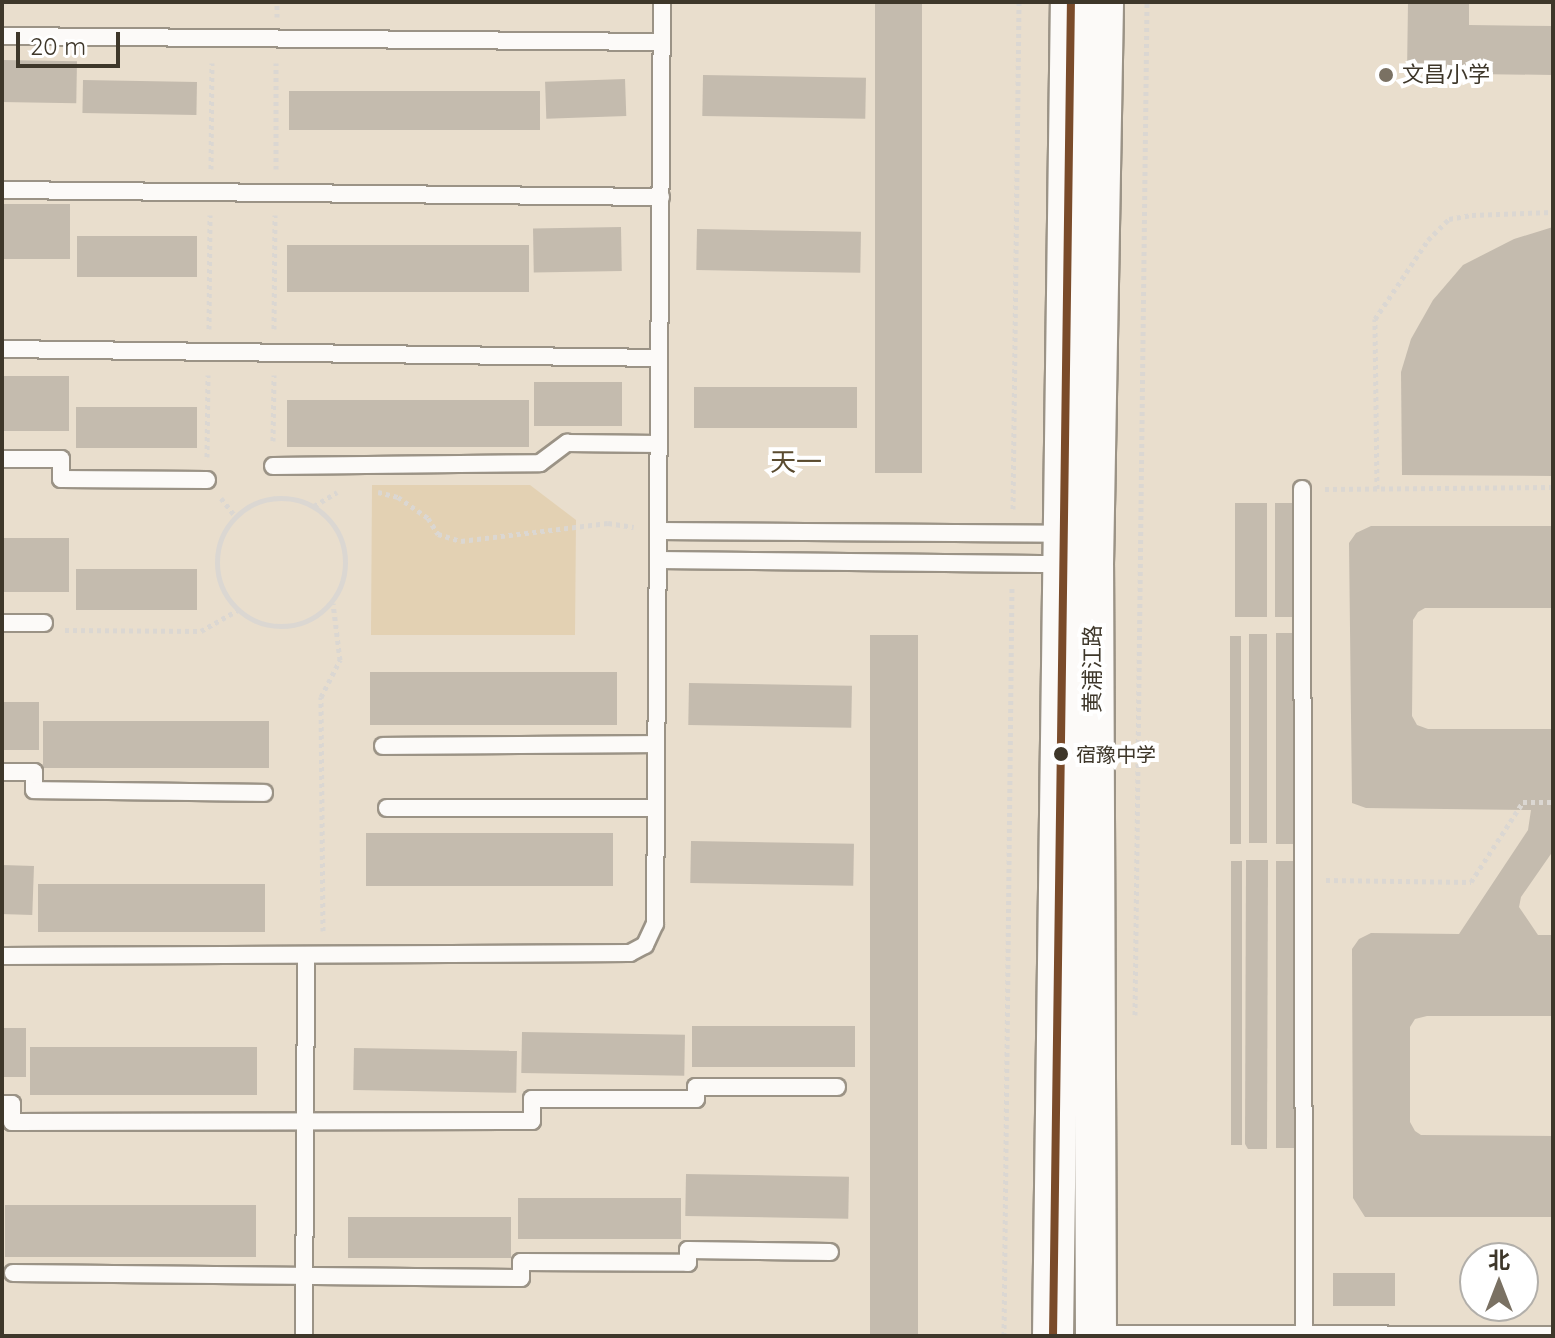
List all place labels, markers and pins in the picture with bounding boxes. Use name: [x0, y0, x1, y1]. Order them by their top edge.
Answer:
place label: 文昌小学: [1402, 62, 1490, 88]
marker: 文昌小学: [1377, 66, 1395, 84]
place label: 宿豫中学: [1076, 742, 1156, 766]
marker: 宿豫中学: [1053, 746, 1069, 762]

